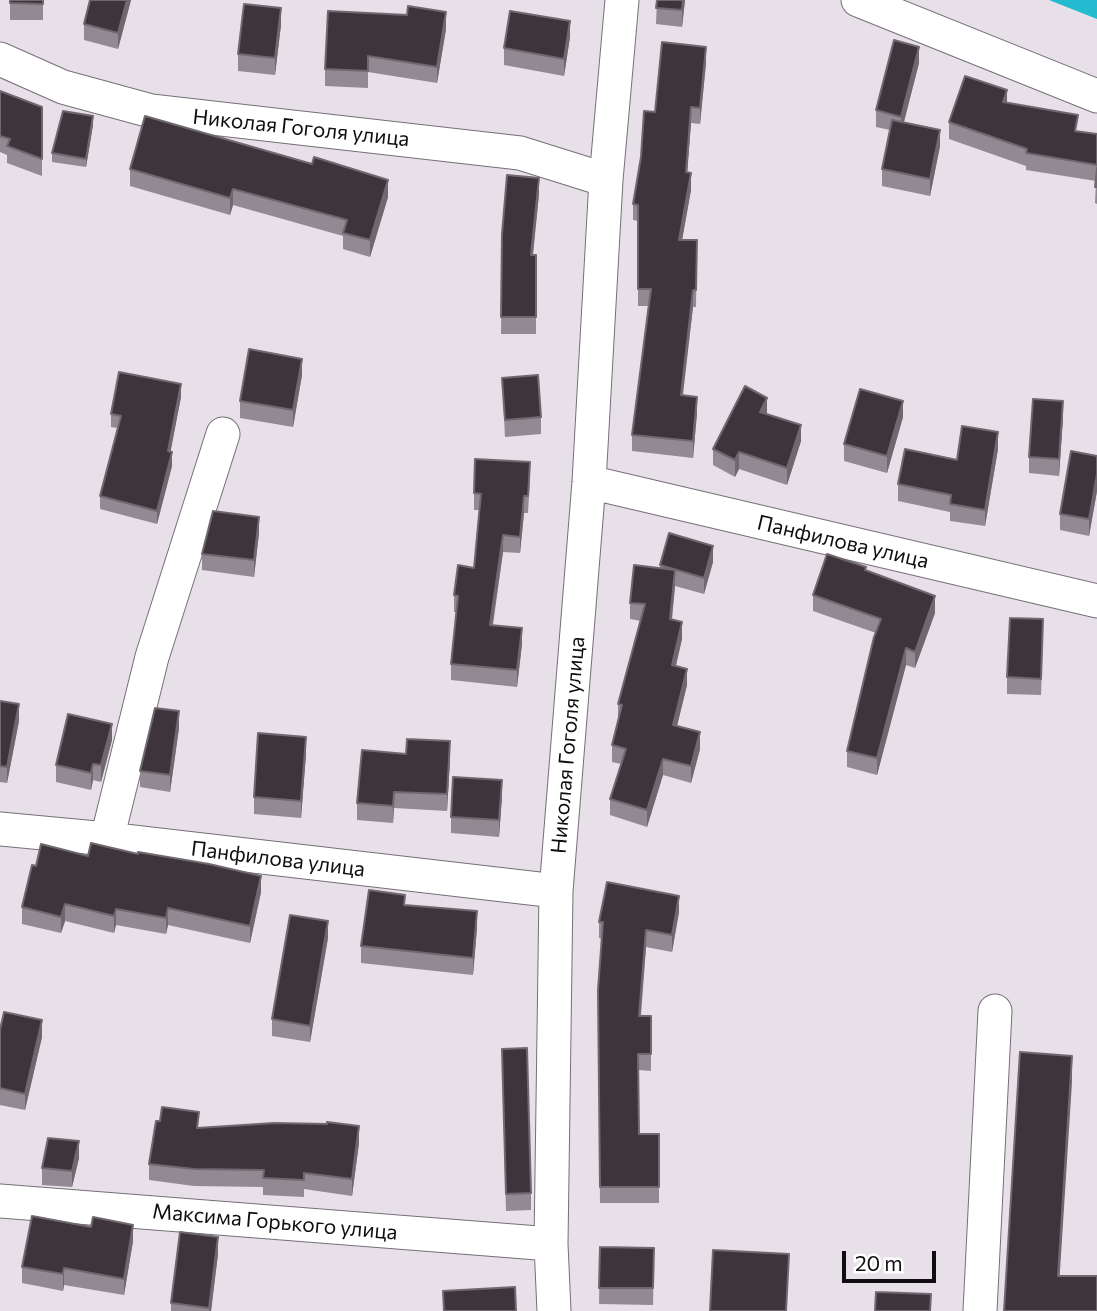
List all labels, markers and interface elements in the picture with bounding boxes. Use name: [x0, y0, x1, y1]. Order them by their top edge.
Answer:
street label: Николая Гоголя улица: [191, 104, 411, 152]
street label: Панфилова улица: [755, 510, 931, 574]
street label: Николая Гоголя улица: [546, 635, 590, 855]
street label: Панфилова улица: [189, 836, 367, 882]
street label: Максима Горького улица: [151, 1199, 399, 1245]
scale bar: [845, 1238, 940, 1282]
text: 20 m: [855, 1250, 903, 1275]

